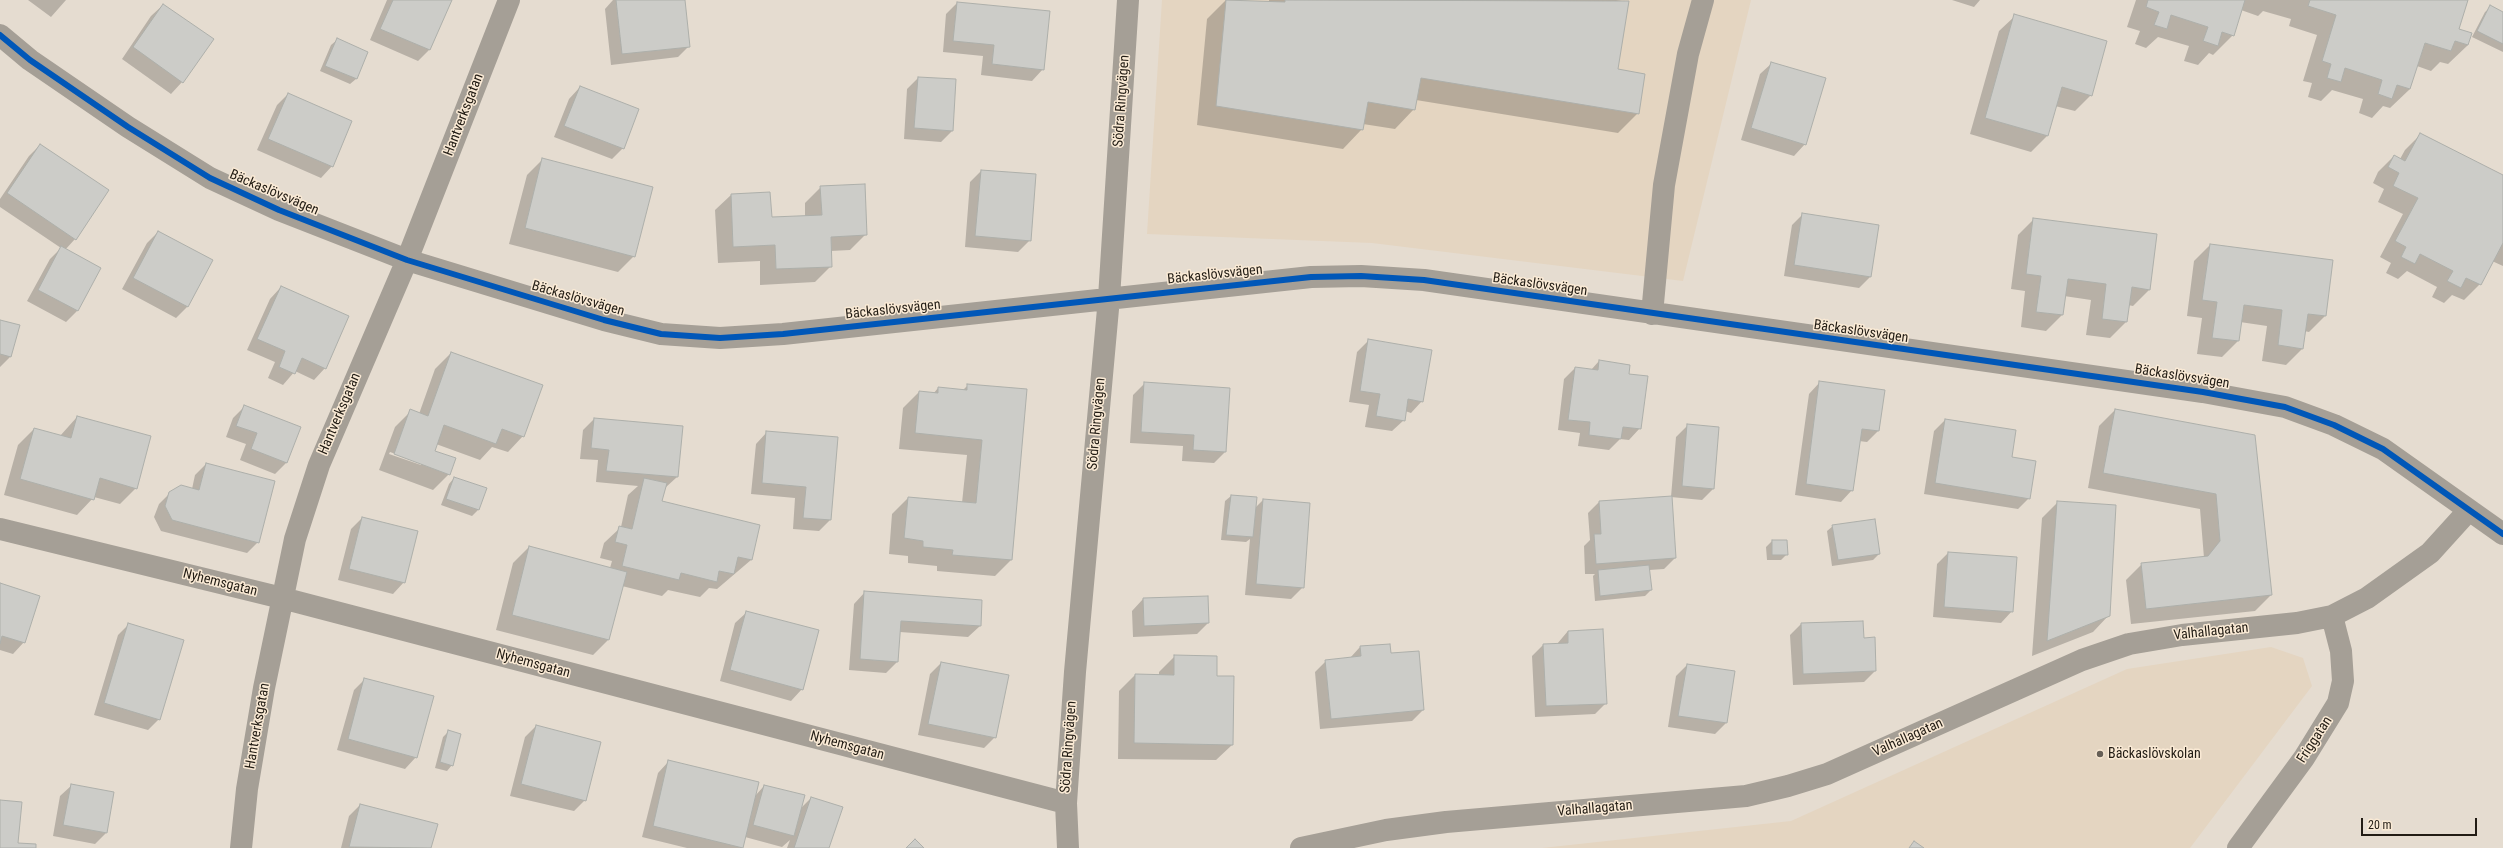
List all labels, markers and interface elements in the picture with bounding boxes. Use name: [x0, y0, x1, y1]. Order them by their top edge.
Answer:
street label: Södra Ringvägen: [1110, 54, 1134, 148]
street label: Hantverksgatan: [441, 71, 487, 159]
street label: Bäckaslövsvägen: [227, 167, 321, 219]
street label: Bäckaslövsvägen: [1167, 262, 1263, 288]
street label: Bäckaslövsvägen: [1492, 270, 1588, 300]
street label: Bäckaslövsvägen: [530, 278, 626, 320]
street label: Bäckaslövsvägen: [845, 297, 941, 323]
street label: Bäckaslövsvägen: [1813, 317, 1909, 347]
street label: Bäckaslövsvägen: [2133, 361, 2231, 393]
street label: Hantverksgatan: [315, 371, 365, 457]
street label: Södra Ringvägen: [1085, 377, 1109, 471]
street label: Nyhemsgatan: [181, 566, 259, 600]
street label: Valhallagatan: [2173, 620, 2249, 644]
street label: Nyhemsgatan: [494, 646, 572, 682]
street label: Hantverksgatan: [242, 682, 274, 770]
street label: Södra Ringvägen: [1057, 700, 1081, 794]
street label: Friggatan: [2294, 714, 2336, 766]
street label: Valhallagatan: [1870, 715, 1946, 761]
street label: Nyhemsgatan: [808, 728, 886, 764]
place label: Bäckaslövskolan: [2108, 746, 2201, 762]
marker: Bäckaslövskolan: [2095, 749, 2105, 759]
street label: Valhallagatan: [1557, 797, 1633, 821]
scale bar: [2363, 810, 2479, 836]
text: 20 m: [2368, 818, 2392, 832]

